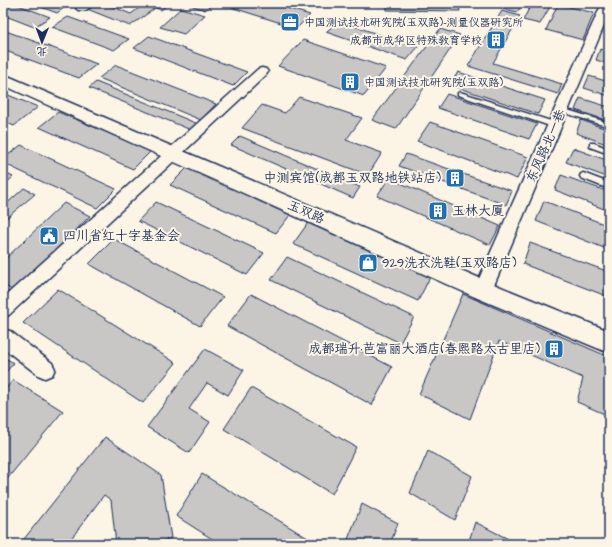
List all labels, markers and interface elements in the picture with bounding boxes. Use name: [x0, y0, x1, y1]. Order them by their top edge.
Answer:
office icon: 中国测试技术研究院(玉双路)-测量仪器研究所: [279, 11, 301, 33]
place label: 中国测试技术研究院(玉双路)-测量仪器研究所: [304, 15, 524, 30]
north arrow: [22, 22, 62, 62]
building icon: 成都市成华区特殊教育学校: [485, 29, 507, 51]
place label: 成都市成华区特殊教育学校: [350, 33, 482, 48]
text: 北: [36, 44, 47, 59]
building icon: 中国测试技术研究院(玉双路): [339, 71, 361, 93]
place label: 中国测试技术研究院(玉双路): [364, 75, 503, 90]
street label: 东风路北一巷: [522, 107, 570, 185]
building icon: 中测宾馆(成都玉双路地铁站店): [444, 167, 466, 189]
place label: 中测宾馆(成都玉双路地铁站店): [264, 169, 441, 187]
street label: 玉双路: [285, 196, 327, 228]
building icon: 玉林大厦: [427, 200, 449, 222]
place label: 玉林大厦: [452, 202, 504, 220]
public building icon: 四川省红十字基金会: [38, 225, 60, 247]
place label: 四川省红十字基金会: [63, 227, 180, 245]
shop icon: 929洗衣洗鞋(玉双路店): [357, 252, 379, 274]
place label: 929洗衣洗鞋(玉双路店): [382, 254, 517, 272]
building icon: 成都瑞升·芭富丽大酒店(春熙路太古里店): [543, 338, 565, 360]
place label: 成都瑞升·芭富丽大酒店(春熙路太古里店): [309, 340, 540, 358]

